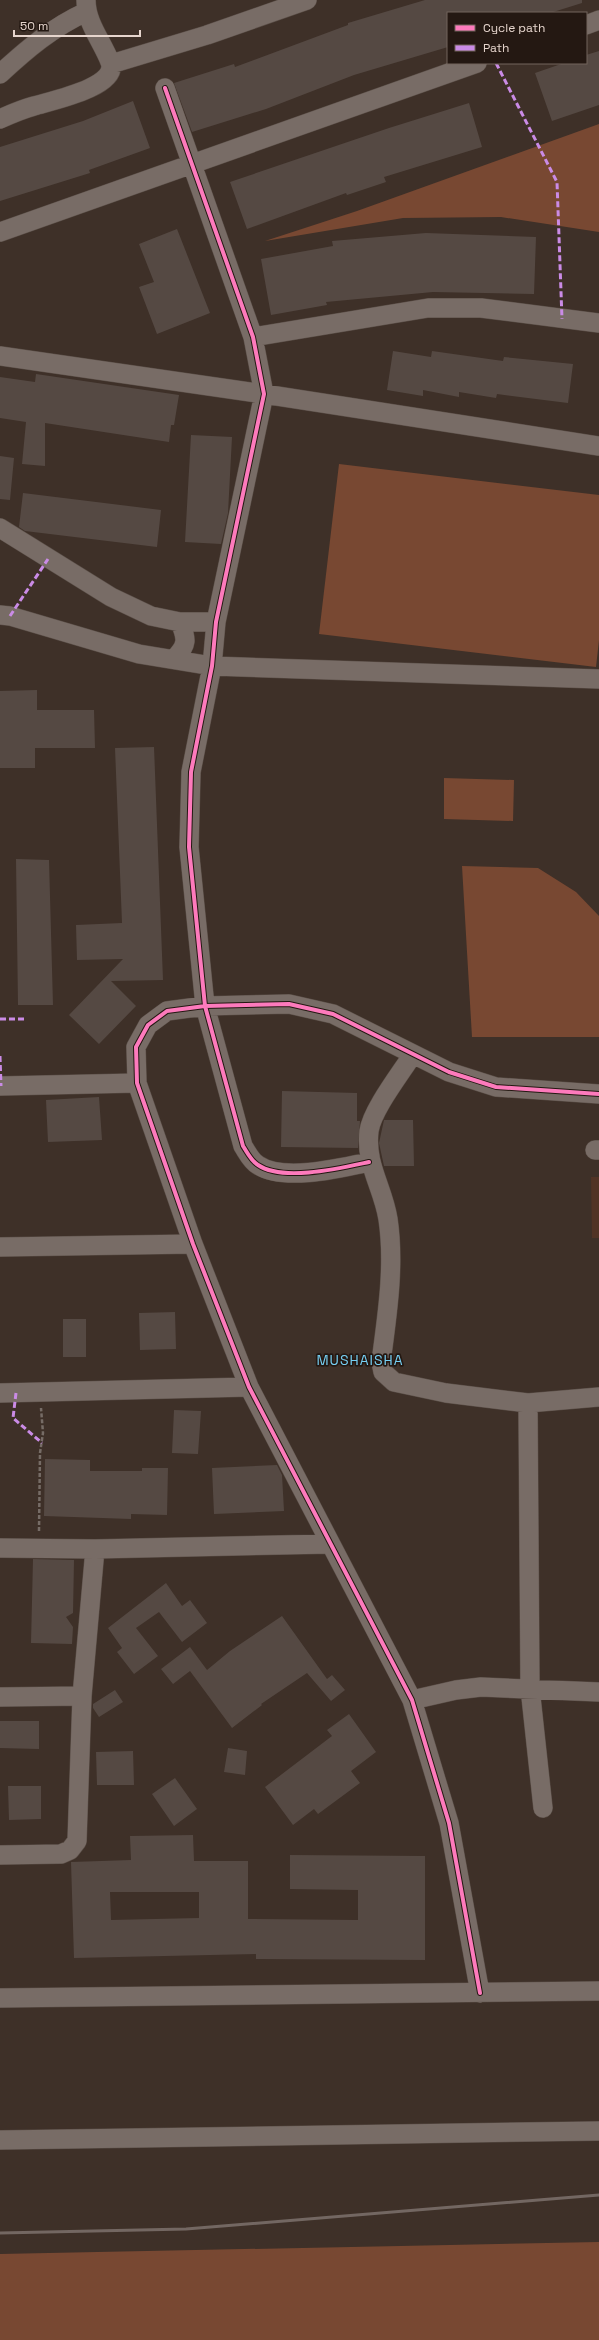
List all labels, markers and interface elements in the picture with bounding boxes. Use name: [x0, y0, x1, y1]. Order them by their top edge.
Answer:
scale bar: [14, 12, 140, 38]
legend: [447, 12, 587, 64]
text: 50 m: [20, 18, 48, 34]
text: Cycle path: [483, 20, 545, 36]
text: Path: [483, 40, 509, 56]
district label: MUSHAISHA: [316, 1351, 404, 1369]

